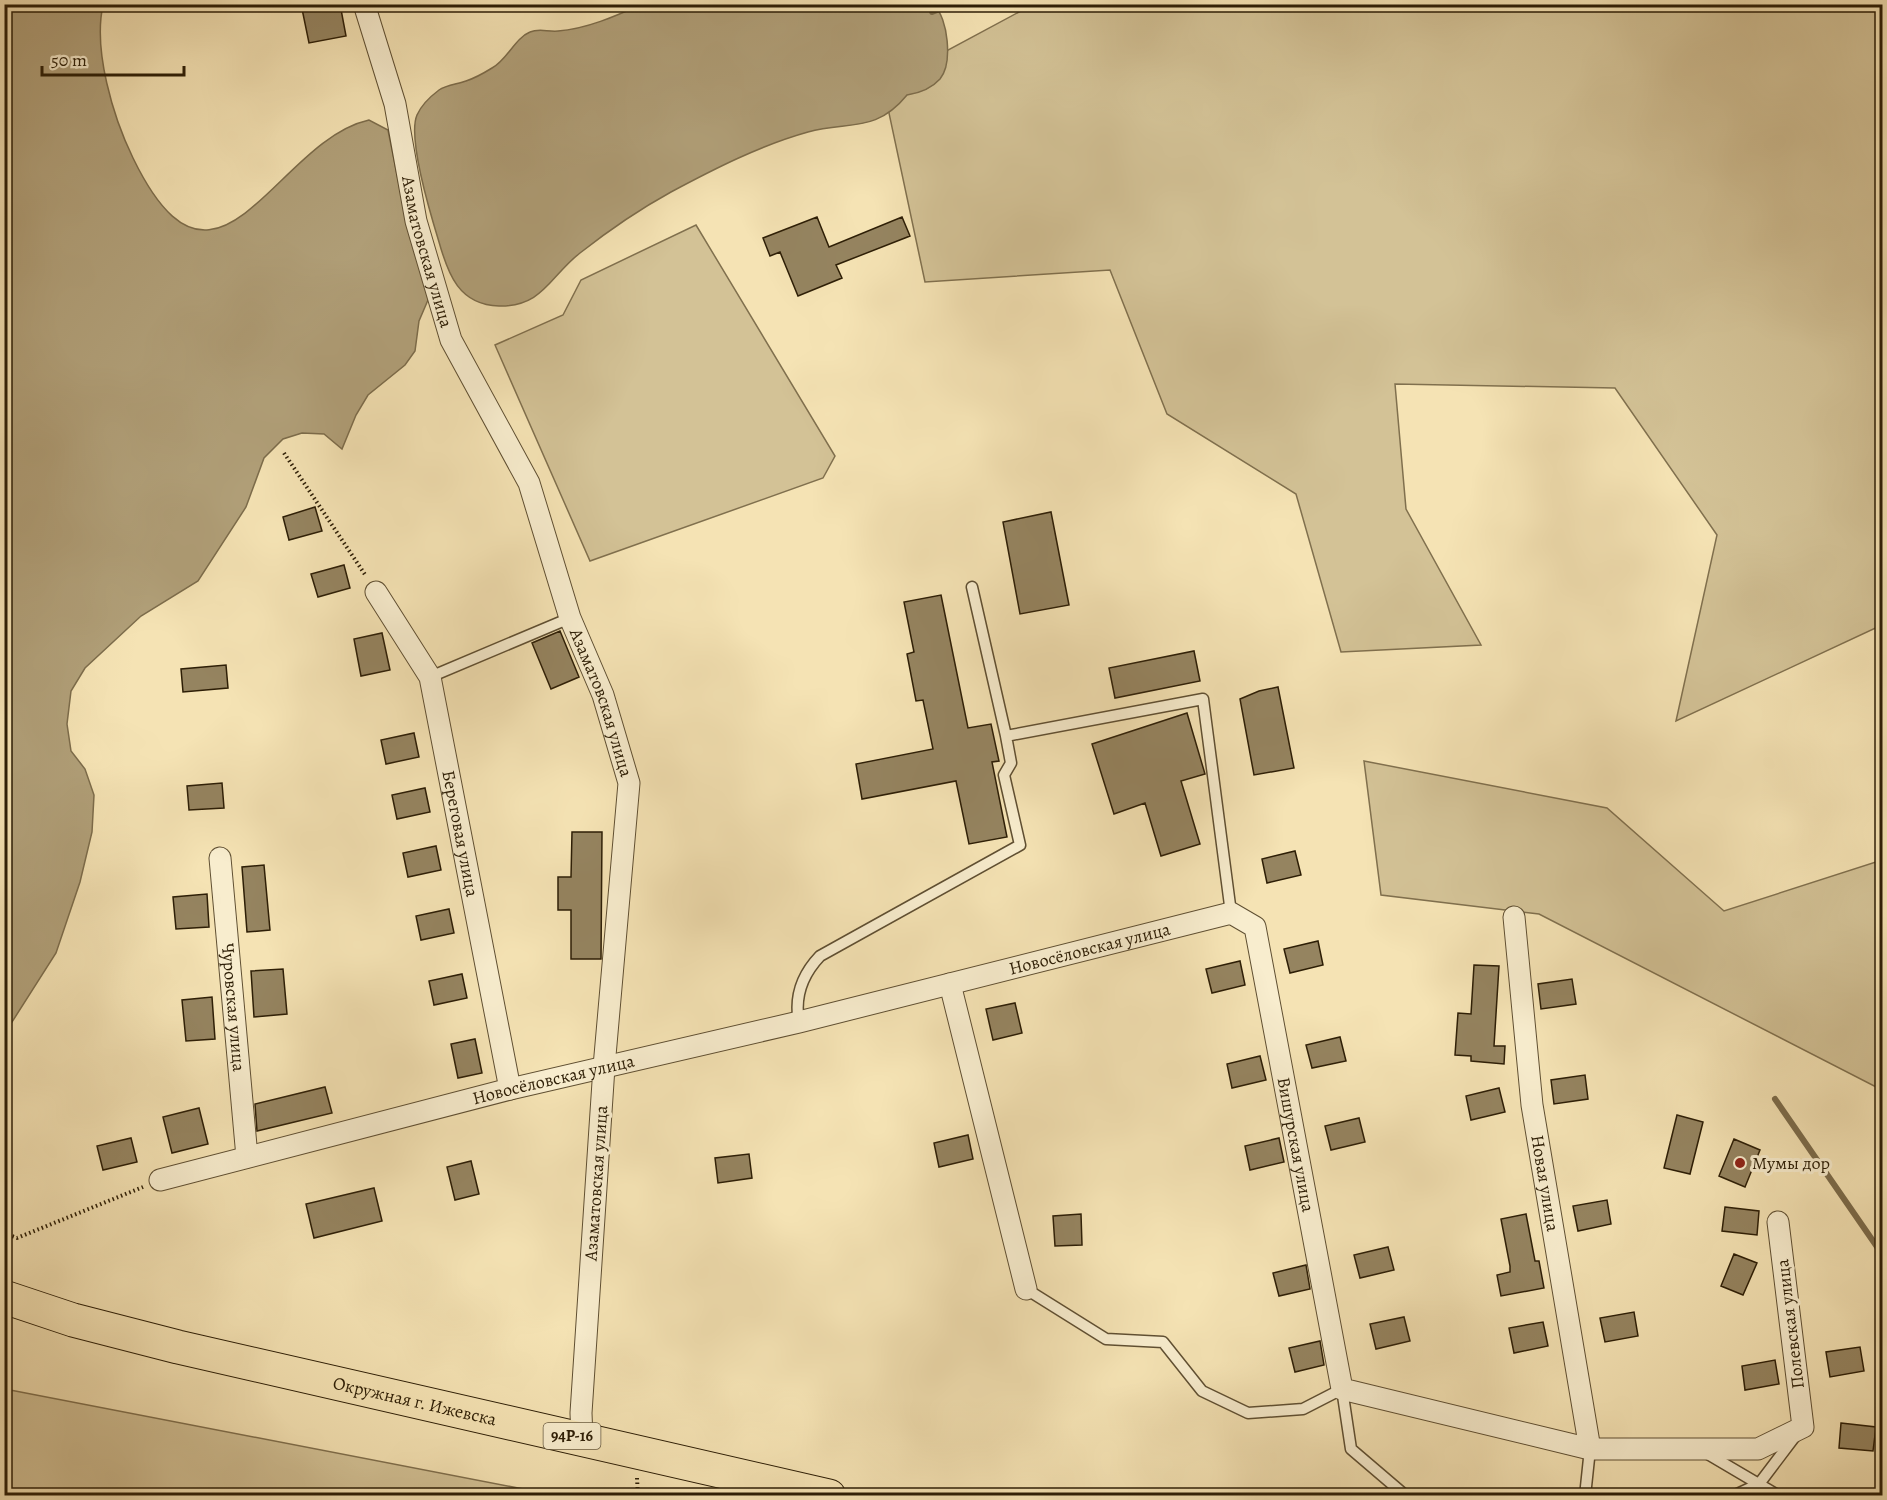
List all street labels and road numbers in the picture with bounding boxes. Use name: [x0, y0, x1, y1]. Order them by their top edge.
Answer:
street label: Азаматовская улица: [396, 173, 459, 331]
street label: Азаматовская улица: [563, 624, 639, 780]
street label: Береговая улица: [436, 768, 485, 899]
street label: Новосёловская улица: [1006, 917, 1174, 981]
street label: Чуровская улица: [216, 942, 251, 1073]
street label: Новосёловская улица: [470, 1048, 637, 1110]
street label: Вишурская улица: [1272, 1075, 1321, 1215]
street label: Азаматовская улица: [579, 1104, 613, 1263]
street label: Новая улица: [1525, 1133, 1565, 1234]
street label: Полевская улица: [1770, 1257, 1810, 1390]
street label: Окружная г. Ижевска: [331, 1371, 500, 1432]
road number: 94Р-16: [544, 1423, 600, 1449]

